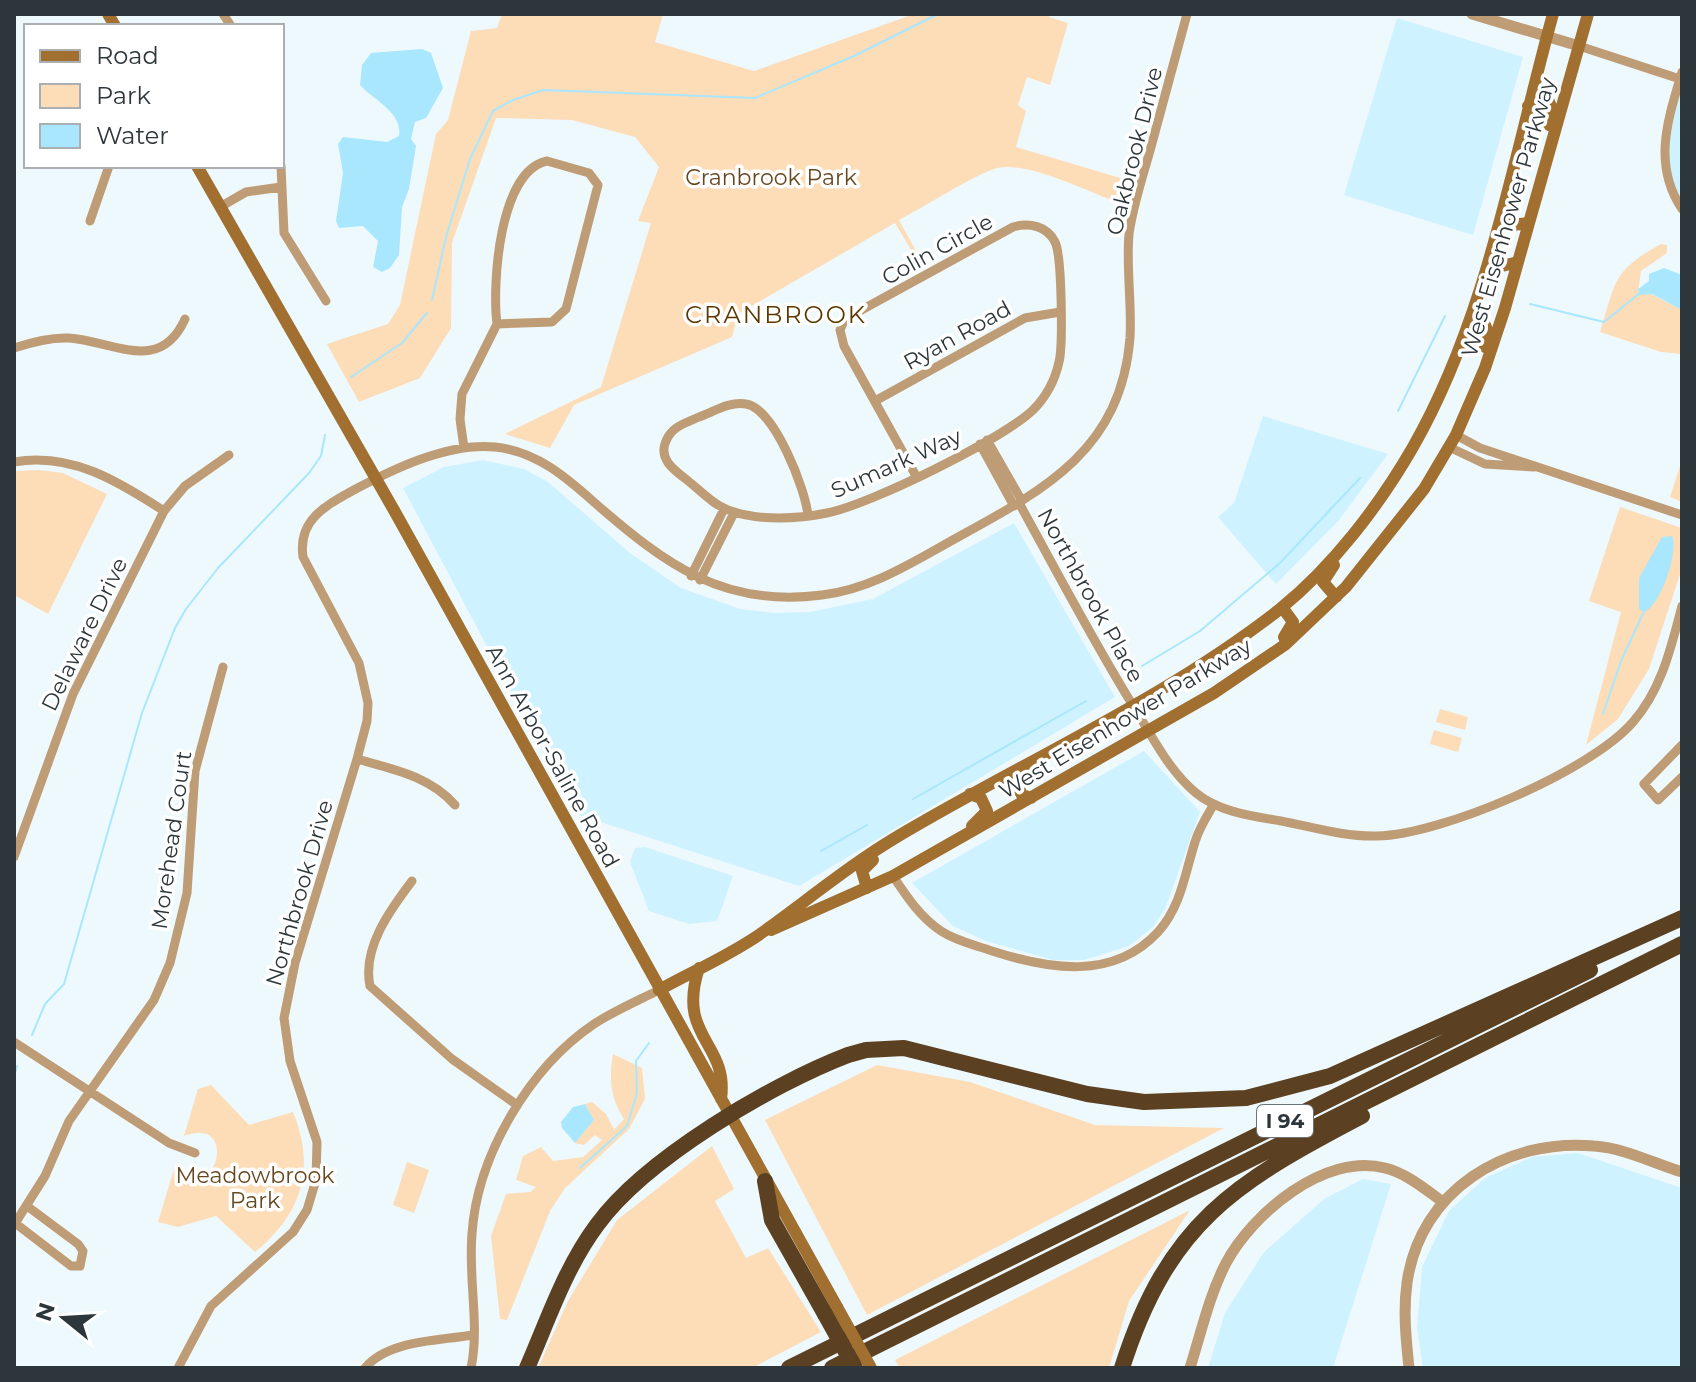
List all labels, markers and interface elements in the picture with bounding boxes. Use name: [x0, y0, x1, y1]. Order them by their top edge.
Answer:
legend: [24, 24, 284, 168]
text: Road: [96, 41, 159, 70]
street label: Oakbrook Drive: [1101, 64, 1168, 238]
street label: West Eisenhower Parkway: [1456, 74, 1561, 360]
text: Park: [96, 81, 151, 110]
text: Water: [96, 121, 169, 150]
park label: Cranbrook Park: [685, 164, 858, 191]
street label: Colin Circle: [877, 208, 998, 291]
street label: Ryan Road: [899, 295, 1016, 376]
district label: CRANBROOK: [685, 300, 867, 329]
street label: Sumark Way: [827, 423, 966, 504]
street label: Northbrook Place: [1032, 504, 1150, 687]
street label: Delaware Drive: [36, 553, 133, 715]
street label: West Eisenhower Parkway: [994, 632, 1256, 805]
street label: Ann Arbor-Saline Road: [480, 640, 625, 872]
street label: Morehead Court: [146, 749, 197, 931]
street label: Northbrook Drive: [260, 797, 339, 989]
road number: I 94: [1257, 1105, 1313, 1137]
park label: Meadowbrook Park: [176, 1162, 335, 1214]
north arrow: [24, 1278, 104, 1358]
text: N: [30, 1299, 61, 1325]

